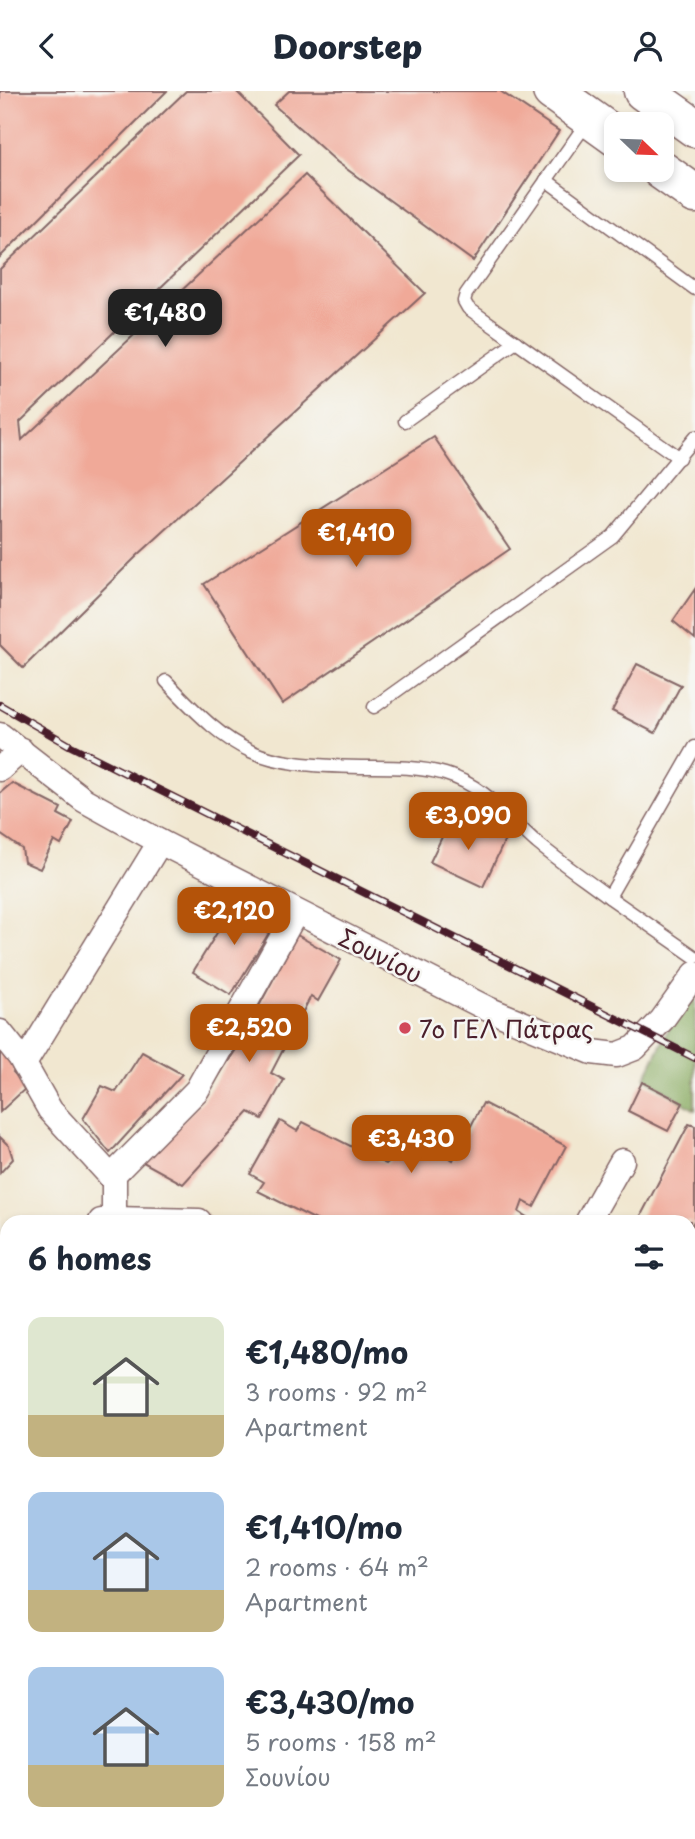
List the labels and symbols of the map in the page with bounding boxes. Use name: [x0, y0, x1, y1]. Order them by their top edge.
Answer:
north arrow: [604, 112, 674, 182]
pin: €1,480: [108, 289, 222, 349]
pin: €1,410: [299, 510, 413, 569]
pin: €3,090: [411, 793, 525, 852]
pin: €2,120: [177, 887, 291, 947]
street label: Σουνίου: [333, 919, 429, 991]
pin: €2,520: [192, 1005, 306, 1064]
place label: 7ο ΓΕΛ Πάτρας: [419, 1010, 594, 1046]
marker: 7ο ΓΕΛ Πάτρας: [397, 1020, 413, 1036]
pin: €3,430: [354, 1115, 468, 1175]

